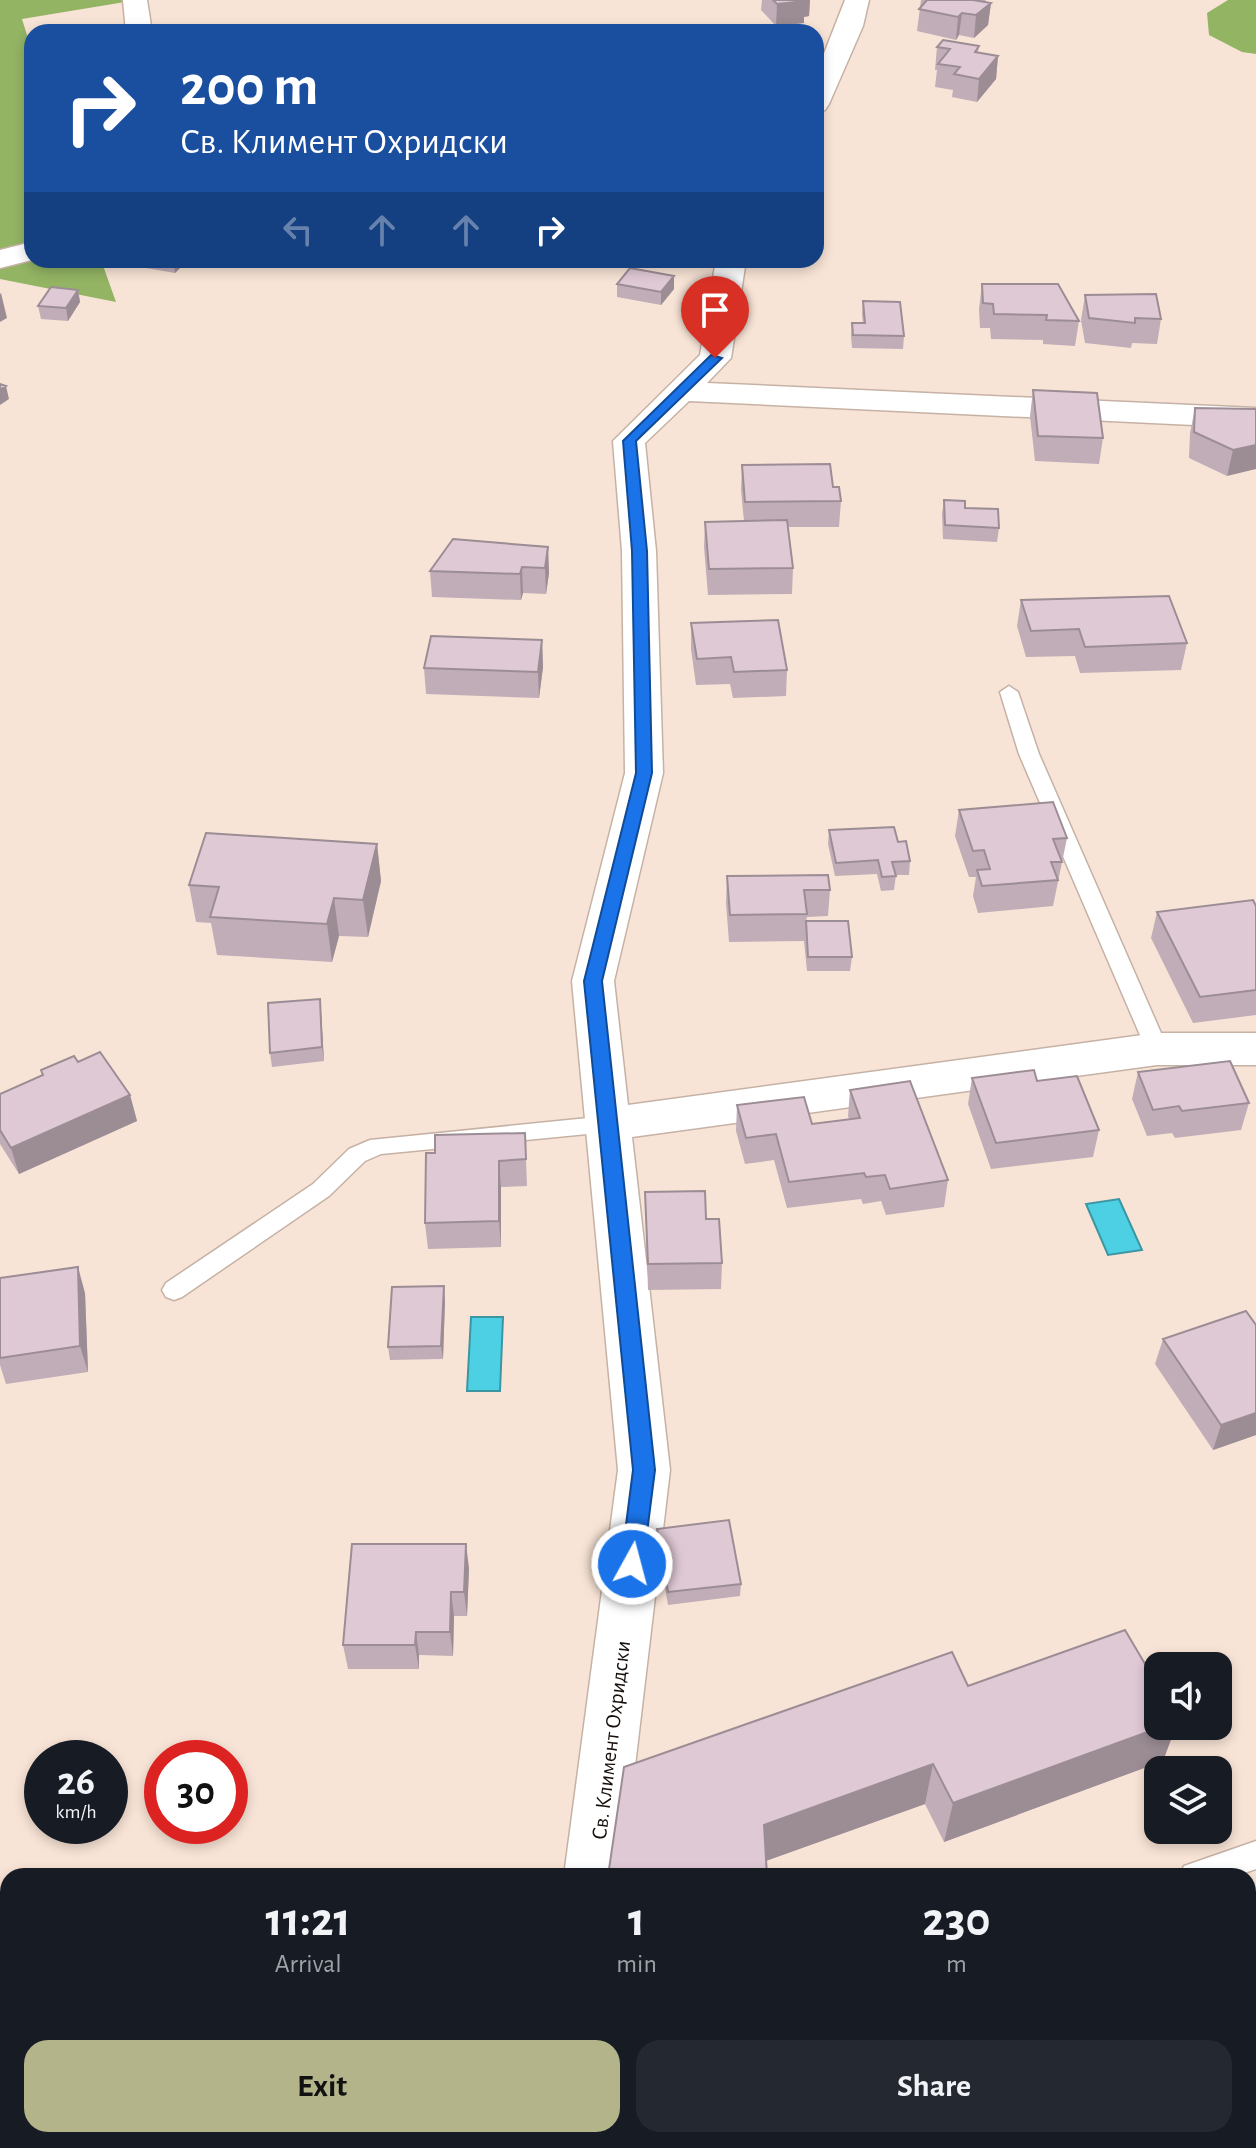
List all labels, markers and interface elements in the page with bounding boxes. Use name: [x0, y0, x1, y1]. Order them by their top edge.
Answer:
icon: right: [48, 56, 152, 160]
text: 200 m: [180, 59, 318, 115]
text: Св. Климент Охридски: [180, 124, 508, 160]
icon: left: [276, 208, 320, 252]
icon: ahead: [360, 208, 404, 252]
icon: ahead: [444, 208, 488, 252]
icon: right: [528, 208, 572, 252]
pin: [681, 276, 749, 358]
icon: arrive: [693, 288, 737, 332]
position arrow: [590, 1522, 674, 1606]
street label: Св. Климент Охридски: [588, 1639, 634, 1841]
map controls: [1144, 1652, 1232, 1844]
button: sound: [1144, 1652, 1232, 1740]
speed limit sign: 30: [144, 1740, 248, 1844]
button: layers: [1144, 1756, 1232, 1844]
text: 26: [57, 1762, 95, 1802]
text: km/h: [55, 1802, 97, 1822]
text: 11:21: [265, 1897, 351, 1945]
text: 1: [628, 1897, 645, 1945]
text: 230: [922, 1897, 991, 1945]
text: Arrival: [275, 1951, 342, 1977]
text: min: [616, 1951, 657, 1977]
text: m: [946, 1951, 967, 1977]
button: Exit: [24, 2040, 620, 2132]
button: Share: [636, 2040, 1232, 2132]

